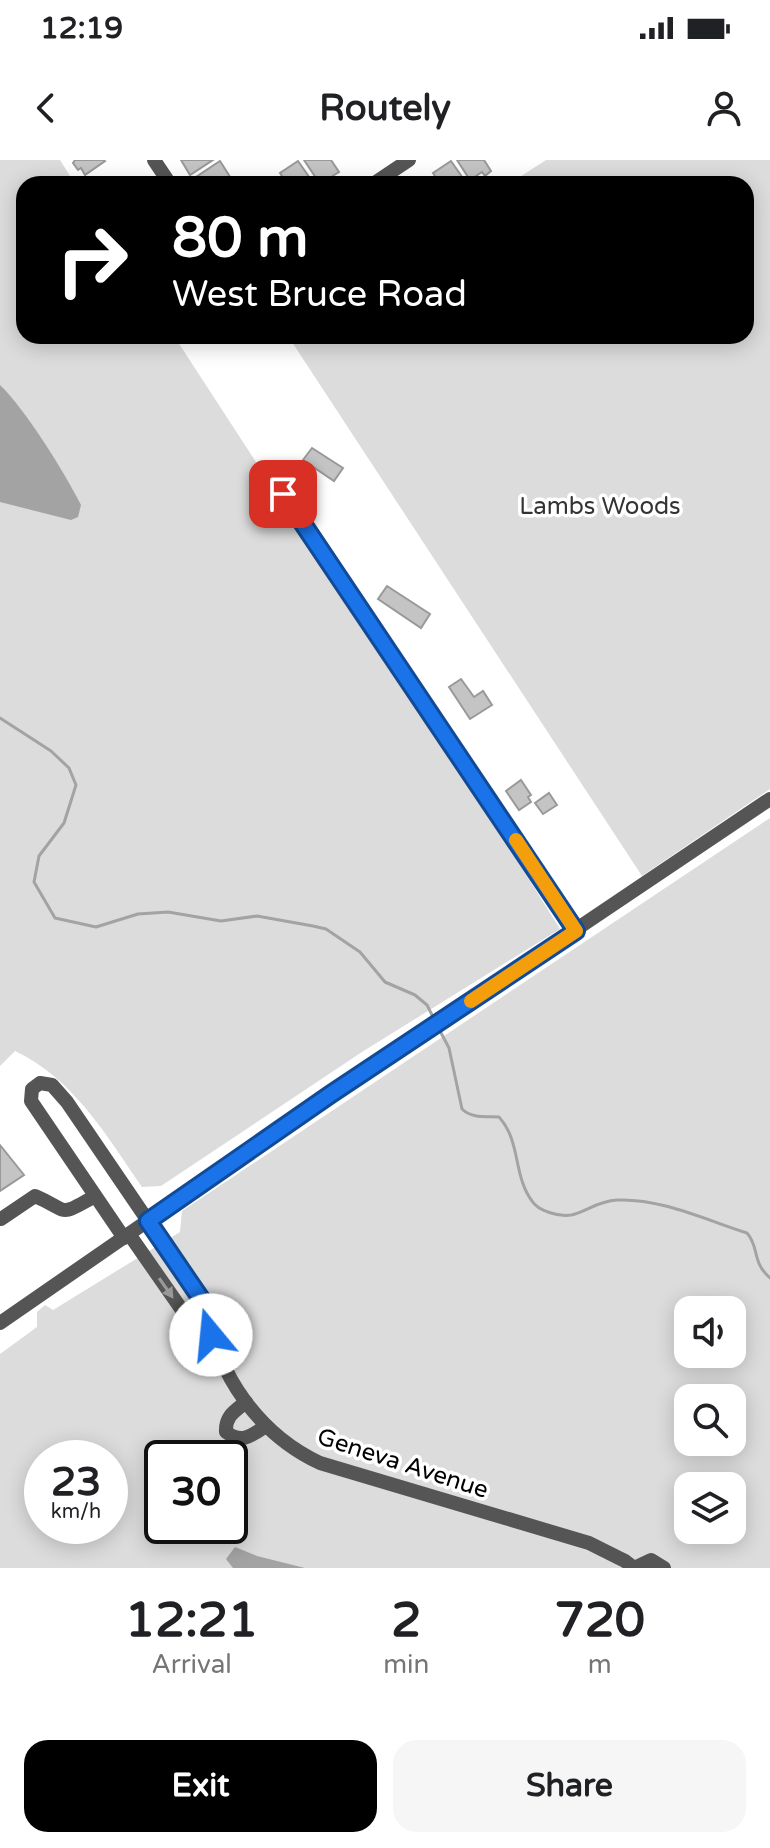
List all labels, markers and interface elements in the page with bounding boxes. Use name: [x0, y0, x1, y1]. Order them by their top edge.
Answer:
text: 12:19: [40, 10, 123, 47]
icon: back: [24, 86, 68, 130]
icon: person: [702, 86, 746, 130]
text: Routely: [319, 87, 451, 130]
text: 80 m: [172, 205, 308, 272]
icon: right: [40, 208, 144, 312]
text: West Bruce Road: [172, 273, 467, 316]
pin: [249, 460, 317, 528]
icon: arrive: [261, 472, 305, 516]
park label: Lambs Woods: [519, 492, 681, 521]
one-way arrow: [158, 1278, 174, 1299]
position arrow: [169, 1293, 253, 1377]
map controls: [674, 1296, 746, 1544]
button: sound: [674, 1296, 746, 1368]
button: search: [674, 1384, 746, 1456]
street label: Geneva Avenue: [314, 1422, 492, 1505]
speed limit sign: 30: [144, 1440, 248, 1544]
text: 23: [51, 1458, 101, 1506]
button: layers: [674, 1472, 746, 1544]
text: km/h: [51, 1500, 101, 1524]
text: 12:21: [125, 1592, 258, 1650]
text: 2: [391, 1592, 421, 1650]
text: 720: [554, 1592, 645, 1650]
text: Arrival: [151, 1649, 232, 1680]
text: min: [383, 1649, 429, 1680]
text: m: [588, 1649, 612, 1680]
button: Exit: [24, 1740, 377, 1832]
button: Share: [393, 1740, 746, 1832]

